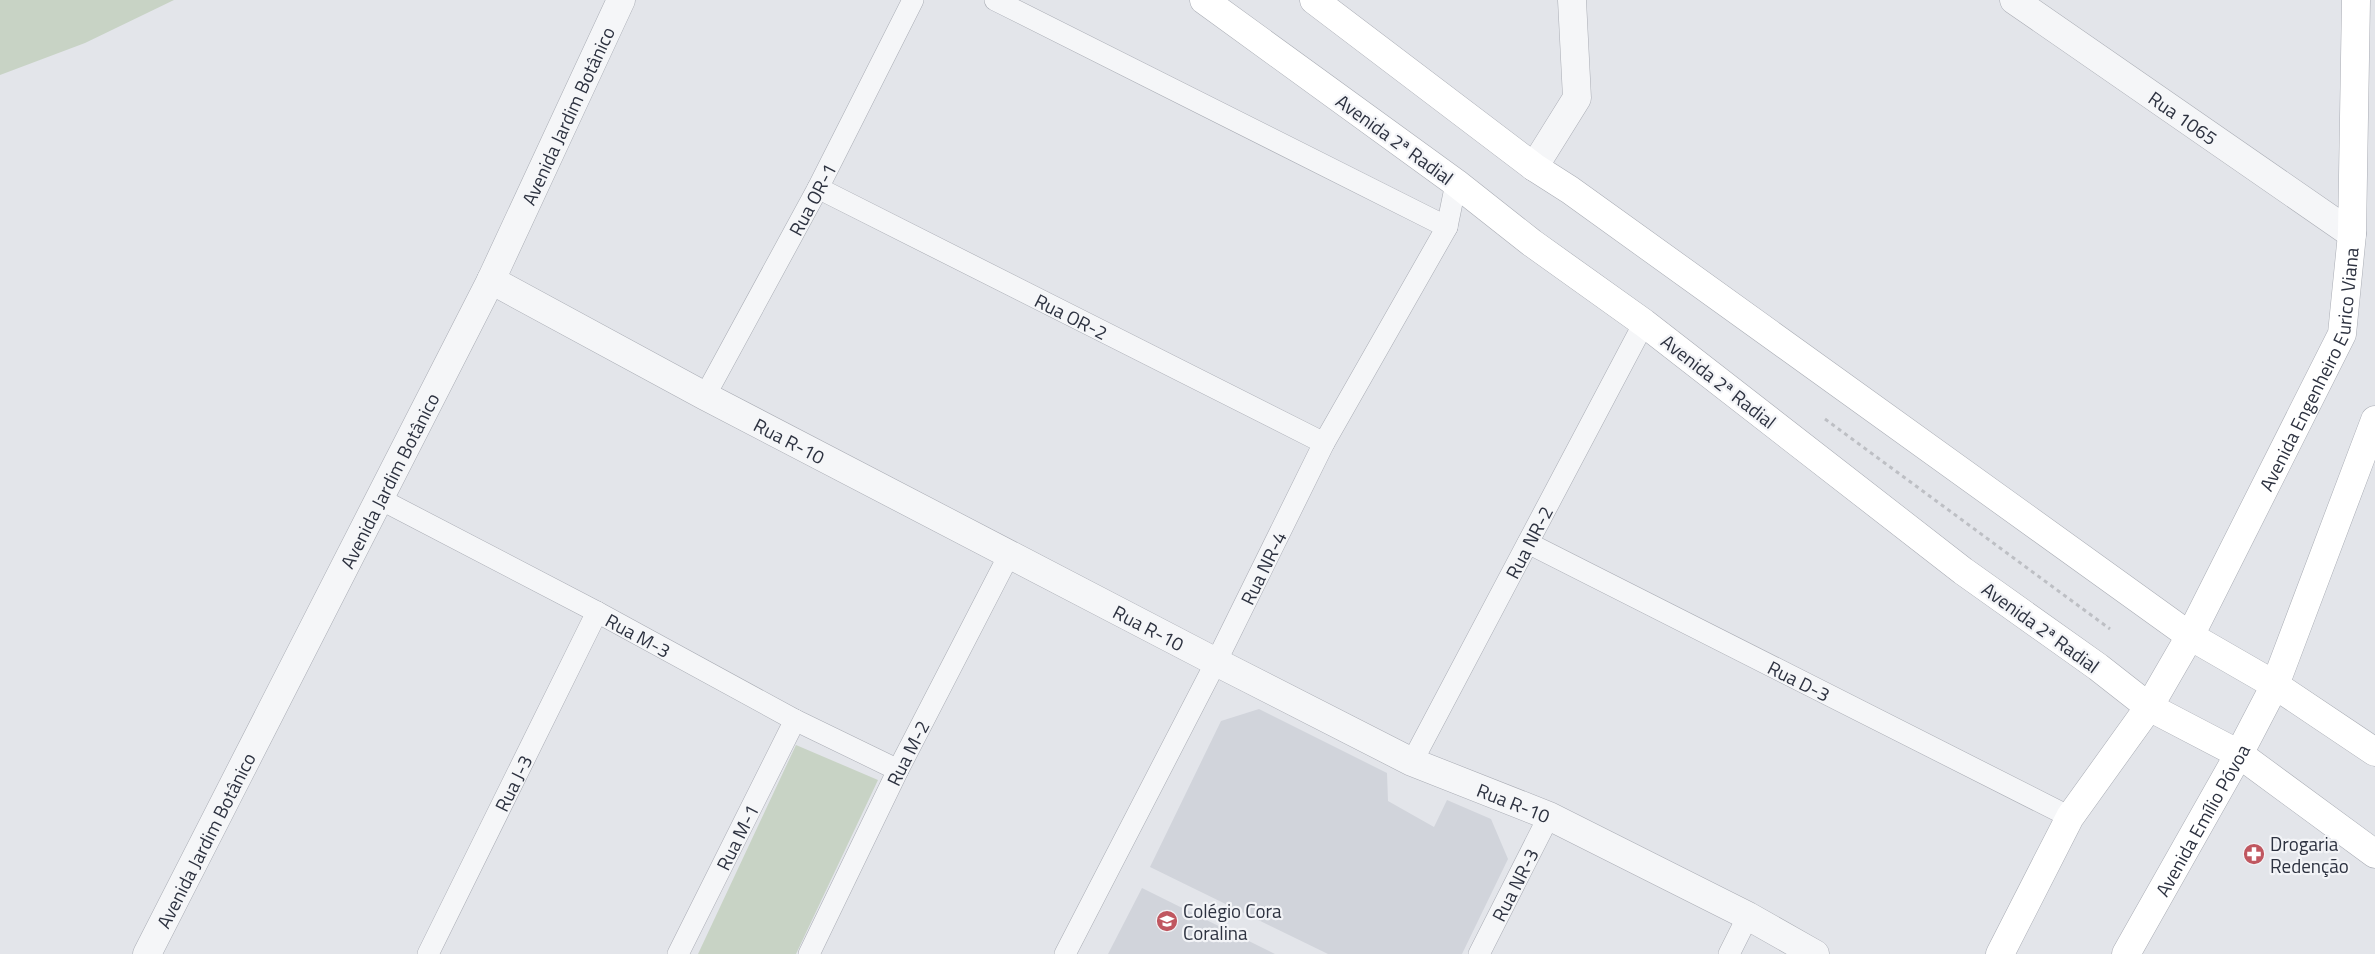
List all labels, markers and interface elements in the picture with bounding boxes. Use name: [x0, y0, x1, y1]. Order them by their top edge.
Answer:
street label: Avenida Jardim Botânico: [513, 22, 621, 210]
street label: Rua 1065: [2143, 83, 2224, 151]
street label: Avenida 2ª Radial: [1330, 86, 1460, 192]
street label: Rua OR-1: [780, 158, 843, 241]
street label: Avenida Engenheiro Eurico Viana: [2251, 246, 2365, 496]
street label: Rua OR-2: [1030, 285, 1113, 346]
street label: Avenida 2ª Radial: [1655, 327, 1783, 435]
street label: Avenida Jardim Botânico: [332, 387, 446, 573]
street label: Rua R-10: [749, 410, 830, 471]
street label: Rua NR-2: [1497, 500, 1560, 583]
street label: Rua NR-4: [1232, 526, 1293, 609]
street label: Avenida 2ª Radial: [1976, 574, 2106, 680]
street label: Rua R-10: [1108, 597, 1190, 658]
street label: Rua M-3: [601, 605, 676, 664]
street label: Rua D-3: [1763, 652, 1836, 708]
street label: Rua M-2: [878, 715, 936, 790]
street label: Avenida Emílio Póvoa: [2147, 738, 2257, 901]
street label: Avenida Jardim Botânico: [148, 747, 262, 933]
street label: Rua J-3: [486, 749, 539, 816]
street label: Rua R-10: [1473, 775, 1555, 830]
street label: Rua M-1: [708, 799, 765, 875]
place label: Drogaria Redenção: [2270, 829, 2349, 880]
pharmacy icon: Drogaria Redenção: [2242, 842, 2266, 866]
street label: Rua NR-3: [1484, 843, 1545, 926]
place label: Colégio Cora Coralina: [1183, 896, 1282, 947]
school or university icon: Colégio Cora Coralina: [1155, 909, 1179, 933]

